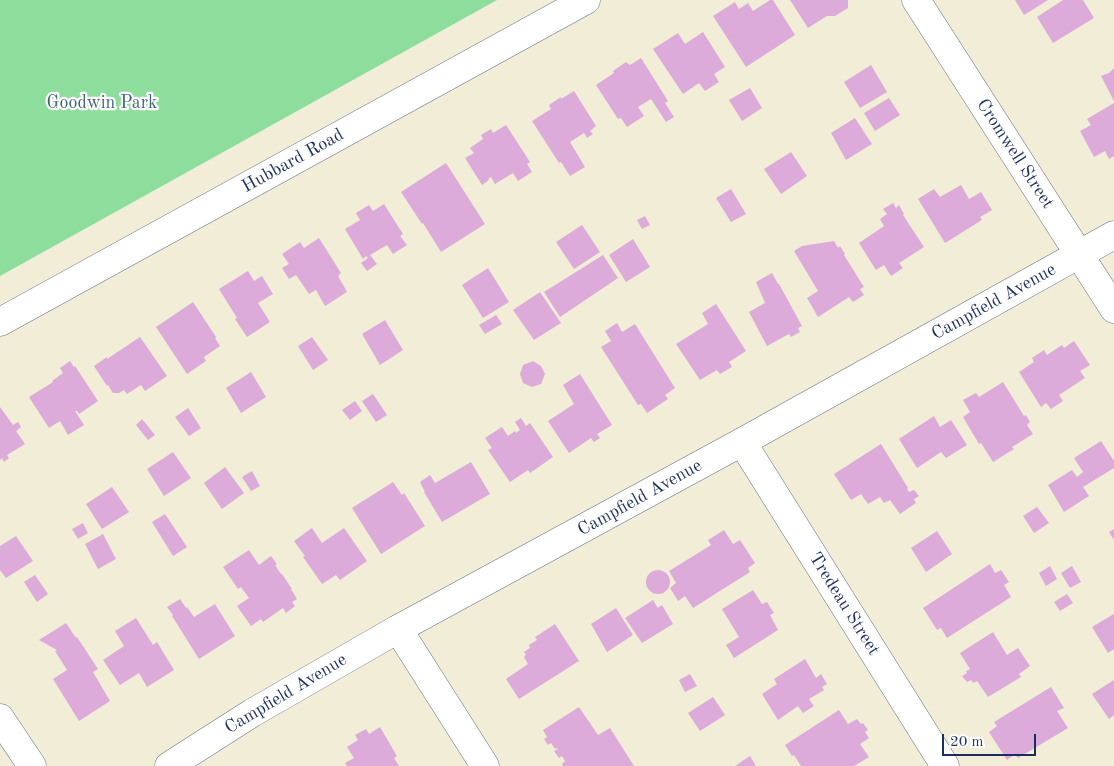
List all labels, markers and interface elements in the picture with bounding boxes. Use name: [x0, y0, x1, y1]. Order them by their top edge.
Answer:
park label: Goodwin Park: [47, 92, 157, 114]
street label: Cromwell Street: [971, 95, 1059, 213]
street label: Hubbard Road: [238, 124, 348, 198]
street label: Campfield Avenue: [928, 259, 1060, 345]
street label: Campfield Avenue: [574, 455, 706, 541]
street label: Tredeau Street: [804, 548, 884, 660]
street label: Campfield Avenue: [221, 649, 351, 739]
scale bar: [944, 724, 1038, 756]
text: 20 m: [950, 735, 984, 750]

